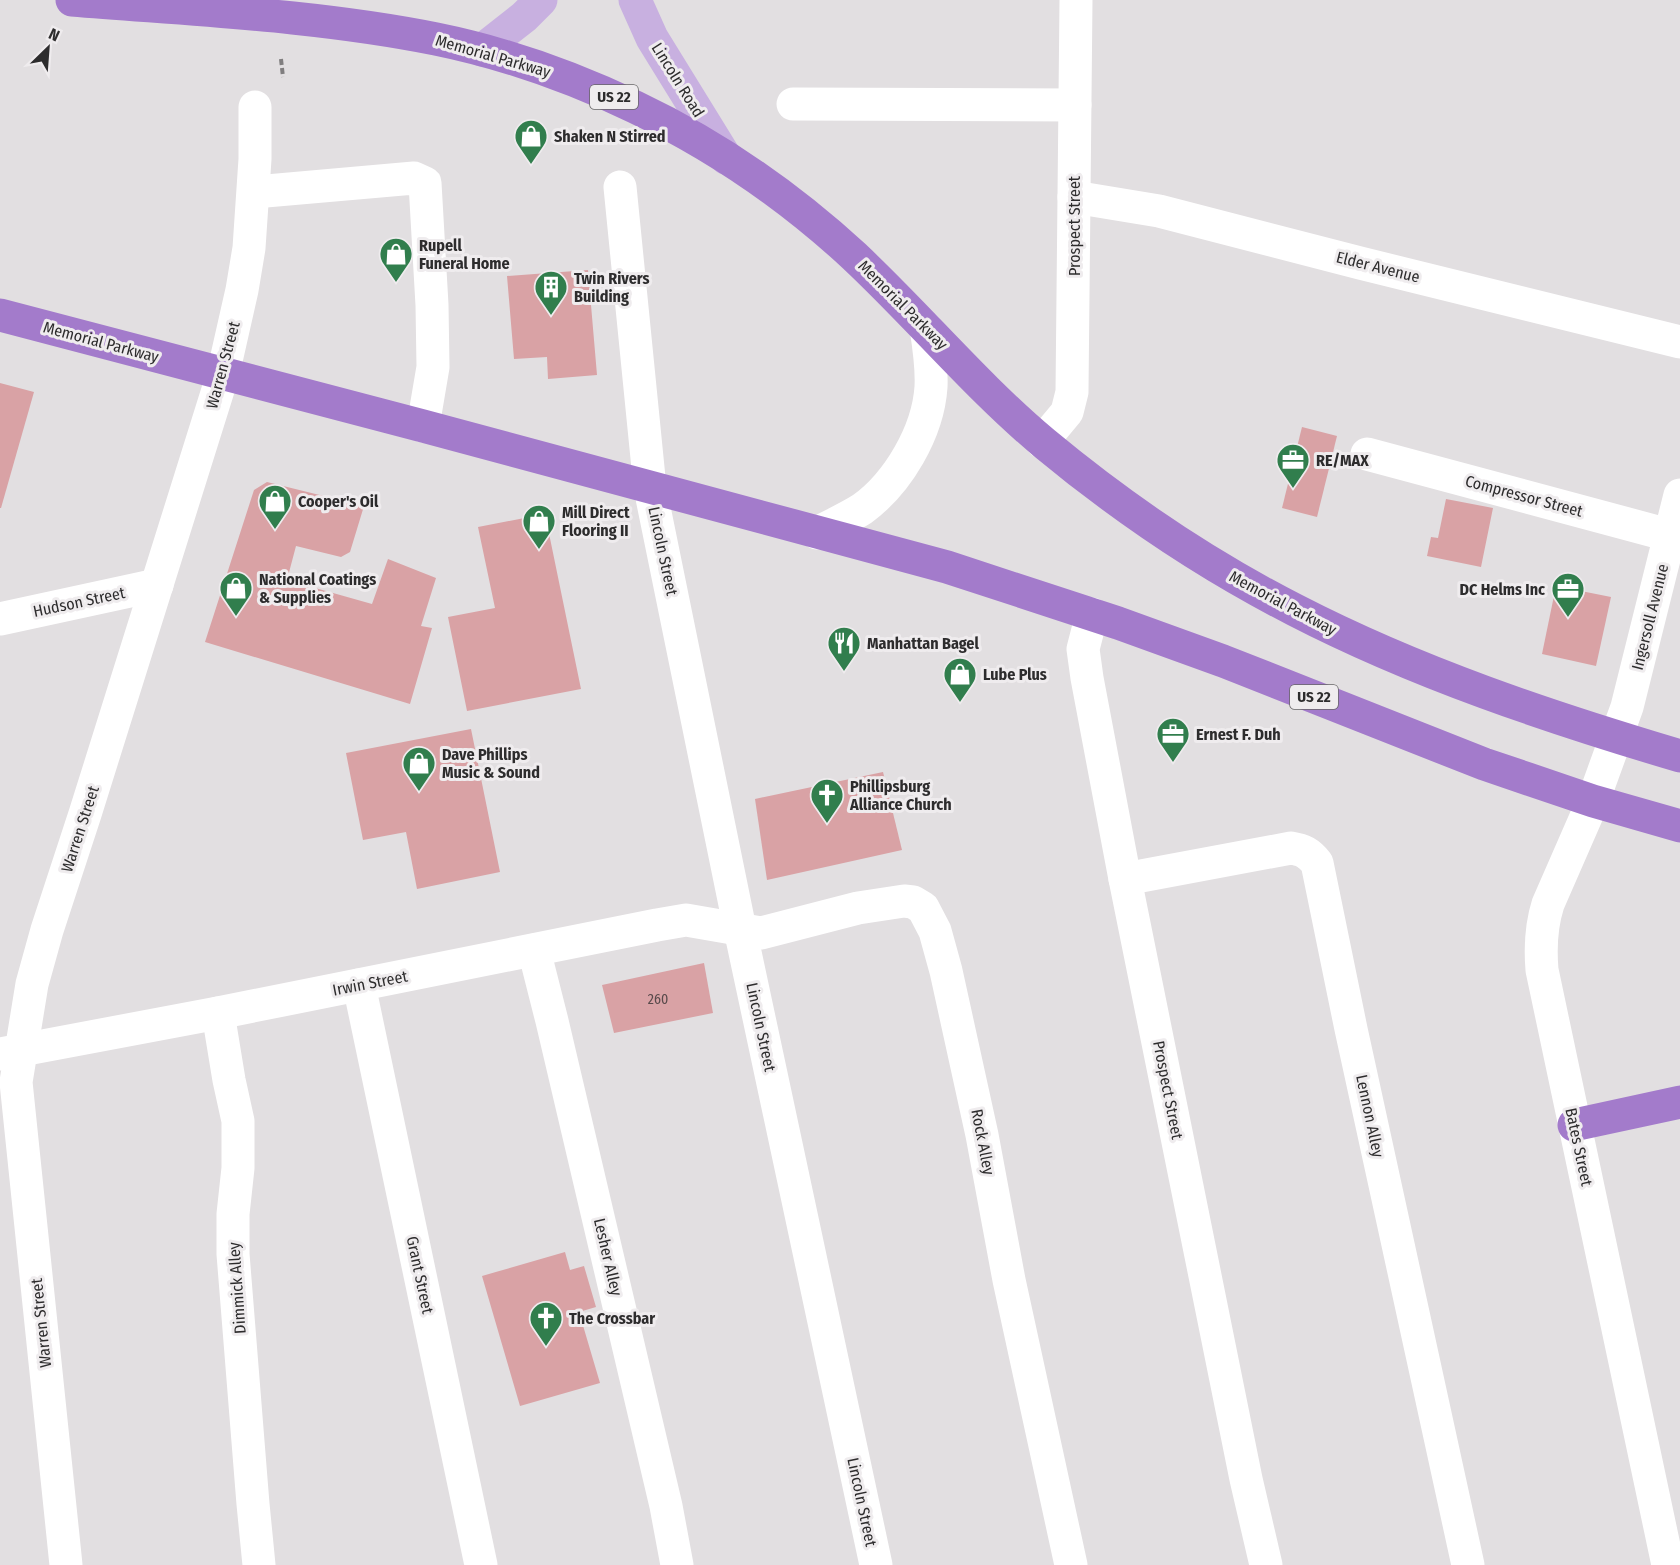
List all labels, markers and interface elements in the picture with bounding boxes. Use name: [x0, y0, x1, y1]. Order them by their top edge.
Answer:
north arrow: [18, 18, 78, 78]
text: N: [46, 24, 62, 45]
street label: Memorial Parkway: [433, 31, 553, 82]
street label: Lincoln Road: [648, 39, 708, 121]
road number: US 22: [590, 85, 638, 109]
shop icon: Shaken N Stirred: [513, 118, 549, 165]
place label: Shaken N Stirred: [554, 127, 666, 146]
street label: Prospect Street: [1065, 175, 1084, 276]
shop icon: Rupell Funeral Home: [378, 236, 414, 283]
place label: Rupell Funeral Home: [419, 236, 510, 273]
street label: Elder Avenue: [1334, 247, 1422, 287]
street label: Memorial Parkway: [854, 256, 952, 354]
building icon: Twin Rivers Building: [533, 269, 569, 316]
place label: Twin Rivers Building: [574, 269, 650, 306]
street label: Memorial Parkway: [41, 317, 162, 367]
street label: Warren Street: [202, 319, 244, 411]
office icon: RE/MAX: [1275, 442, 1311, 489]
place label: RE/MAX: [1316, 451, 1369, 470]
street label: Compressor Street: [1463, 471, 1585, 521]
shop icon: Cooper's Oil: [257, 483, 293, 530]
place label: Cooper's Oil: [298, 492, 379, 511]
shop icon: Mill Direct Flooring II: [521, 503, 557, 550]
place label: Mill Direct Flooring II: [562, 503, 630, 540]
street label: Lincoln Street: [644, 505, 682, 598]
street label: Ingersoll Avenue: [1628, 562, 1672, 672]
street label: Memorial Parkway: [1226, 567, 1341, 640]
shop icon: National Coatings & Supplies: [218, 570, 254, 617]
place label: National Coatings & Supplies: [259, 570, 376, 607]
office icon: DC Helms Inc: [1550, 571, 1586, 618]
place label: DC Helms Inc: [1459, 580, 1545, 599]
street label: Hudson Street: [31, 583, 127, 621]
restaurant icon: Manhattan Bagel: [826, 625, 862, 672]
place label: Manhattan Bagel: [867, 634, 979, 653]
shop icon: Lube Plus: [942, 656, 978, 703]
place label: Lube Plus: [983, 665, 1047, 684]
road number: US 22: [1290, 685, 1338, 709]
office icon: Ernest F. Duh: [1155, 716, 1191, 763]
place label: Ernest F. Duh: [1196, 725, 1281, 744]
shop icon: Dave Phillips Music & Sound: [401, 745, 437, 792]
place label: Dave Phillips Music & Sound: [442, 745, 540, 782]
church icon: Phillipsburg Alliance Church: [809, 777, 845, 824]
place label: Phillipsburg Alliance Church: [849, 777, 952, 814]
street label: Warren Street: [57, 783, 103, 875]
street label: Irwin Street: [331, 966, 410, 1000]
street label: Lincoln Street: [742, 981, 780, 1074]
house number: 260: [648, 991, 668, 1008]
street label: Prospect Street: [1149, 1039, 1187, 1142]
street label: Lennon Alley: [1352, 1073, 1388, 1160]
street label: Bates Street: [1561, 1106, 1597, 1189]
street label: Rock Alley: [967, 1107, 999, 1177]
street label: Lesher Alley: [590, 1216, 626, 1298]
street label: Grant Street: [403, 1234, 438, 1316]
street label: Dimmick Alley: [224, 1241, 250, 1334]
street label: Warren Street: [27, 1277, 55, 1369]
church icon: The Crossbar: [528, 1300, 564, 1347]
place label: The Crossbar: [569, 1309, 655, 1328]
street label: Lincoln Street: [843, 1456, 881, 1549]

